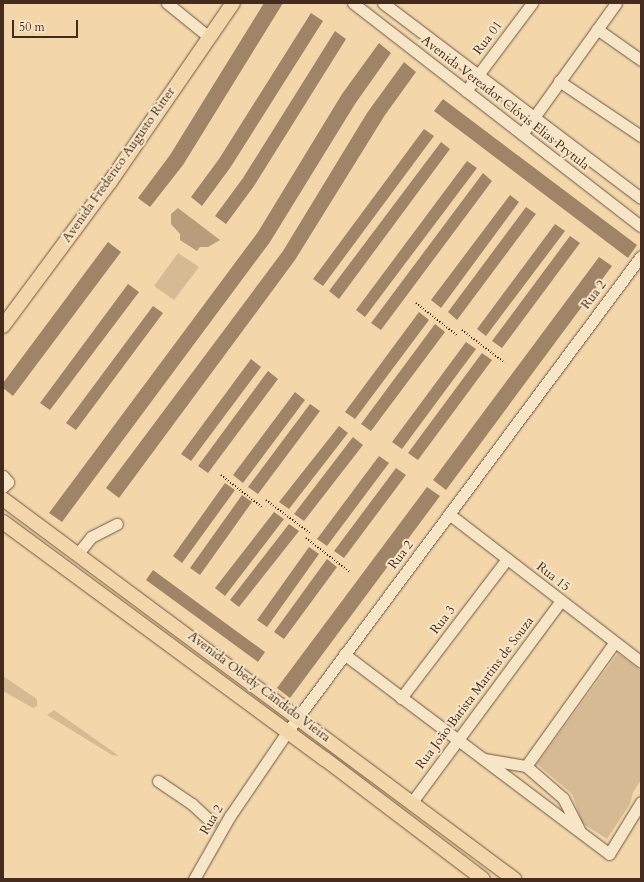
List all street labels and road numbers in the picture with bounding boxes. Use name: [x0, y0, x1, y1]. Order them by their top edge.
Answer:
street label: Rua 01: [470, 18, 506, 58]
street label: Avenida Vereador Clóvis Elias Prytula: [418, 33, 592, 173]
street label: Avenida Frederico Augusto Ritter: [59, 84, 179, 246]
street label: Rua 2: [578, 278, 610, 312]
street label: Rua 2: [385, 538, 417, 572]
street label: Rua 15: [533, 559, 573, 595]
street label: Rua 3: [427, 603, 459, 637]
street label: Rua João Batista Martins de Souza: [413, 614, 537, 772]
street label: Avenida Obedy Cândido Vieira: [185, 628, 333, 746]
street label: Rua 2: [197, 802, 227, 838]

